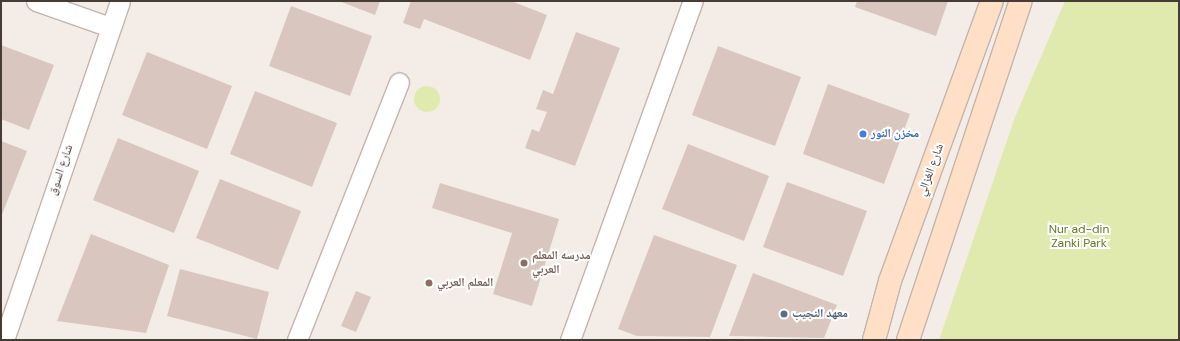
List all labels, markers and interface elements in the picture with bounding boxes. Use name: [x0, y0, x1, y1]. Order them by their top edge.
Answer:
place label: مخزن النور: [871, 127, 919, 141]
marker: مخزن النور: [858, 129, 868, 139]
street label: شارع الغزالي: [915, 142, 947, 198]
street label: شارع السوق: [46, 143, 76, 197]
park label: Nur ad-din Zanki Park: [1049, 223, 1109, 251]
place label: مدرسه المعلم العربي: [532, 249, 591, 277]
marker: مدرسه المعلم العربي: [519, 258, 529, 268]
place label: المعلم العربي: [437, 276, 493, 290]
marker: المعلم العربي: [424, 278, 434, 288]
place label: معهد النجيب: [792, 307, 848, 321]
marker: معهد النجيب: [779, 309, 789, 319]

